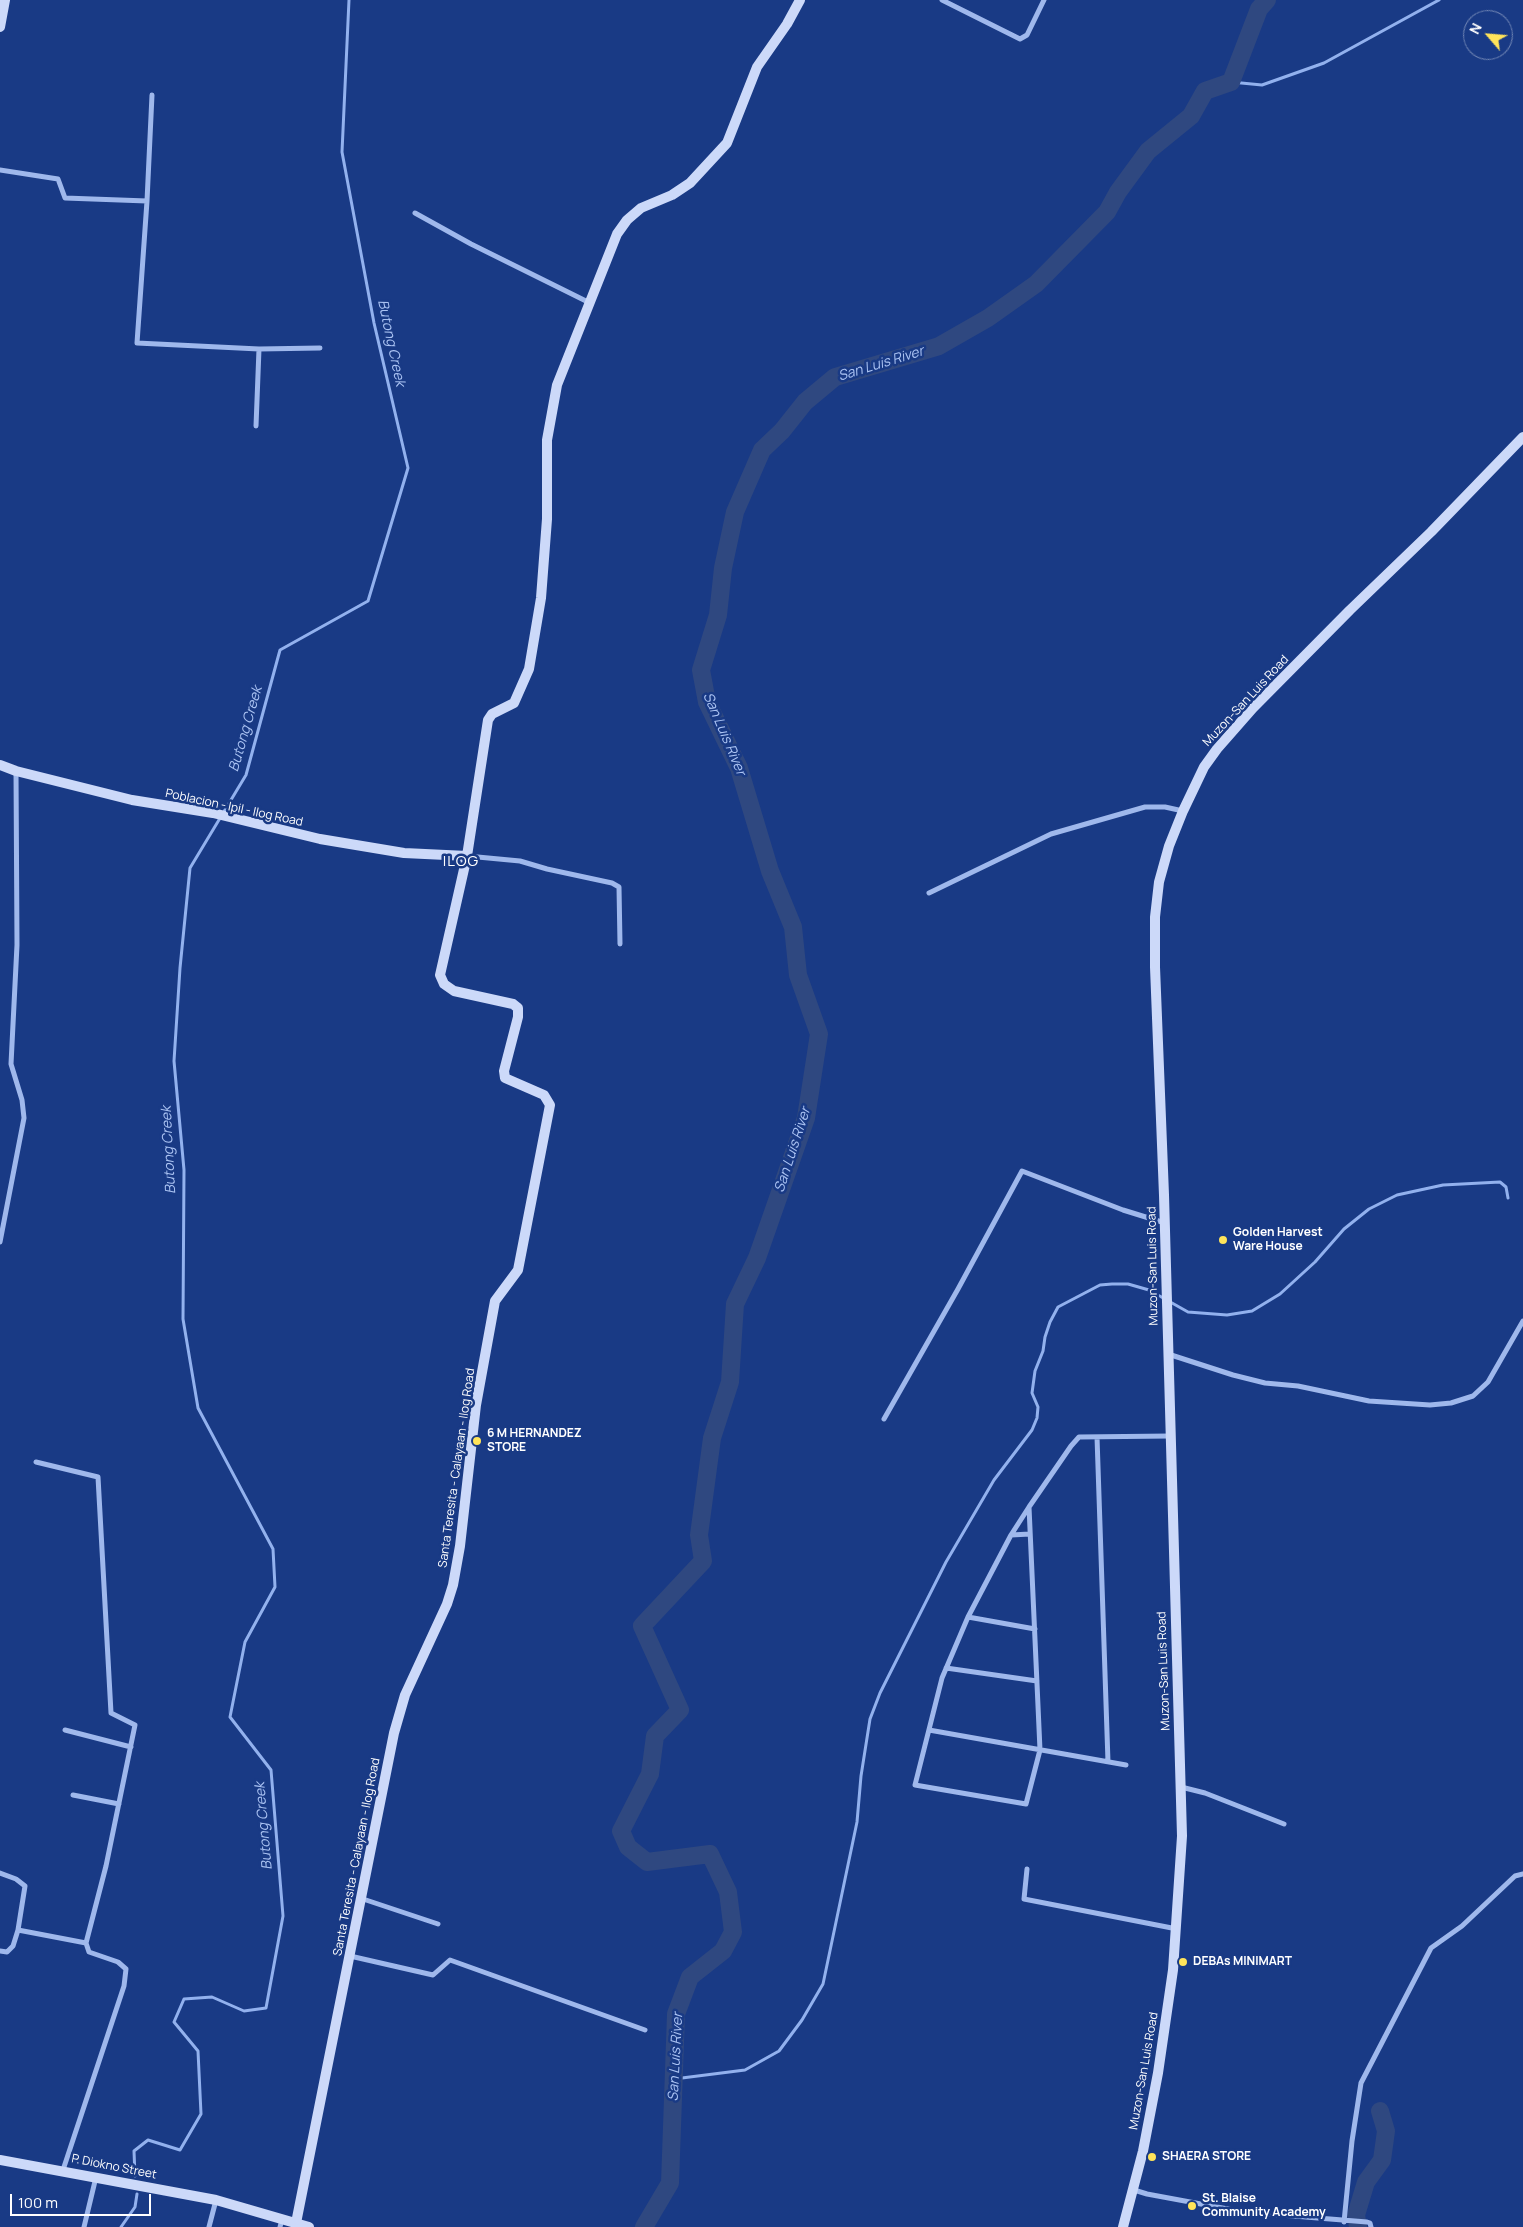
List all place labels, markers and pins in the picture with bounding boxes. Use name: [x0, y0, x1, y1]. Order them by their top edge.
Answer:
place label: Golden Harvest Ware House: [1233, 1226, 1323, 1254]
marker: Golden Harvest Ware House: [1217, 1234, 1229, 1246]
place label: 6 M HERNANDEZ STORE: [487, 1427, 582, 1455]
marker: 6 M HERNANDEZ STORE: [471, 1435, 483, 1447]
place label: DEBAs MINIMART: [1193, 1955, 1292, 1969]
marker: DEBAs MINIMART: [1177, 1956, 1189, 1968]
place label: SHAERA STORE: [1162, 2150, 1251, 2164]
marker: SHAERA STORE: [1146, 2151, 1158, 2163]
place label: St. Blaise Community Academy: [1202, 2192, 1326, 2220]
marker: St. Blaise Community Academy: [1186, 2200, 1198, 2212]

